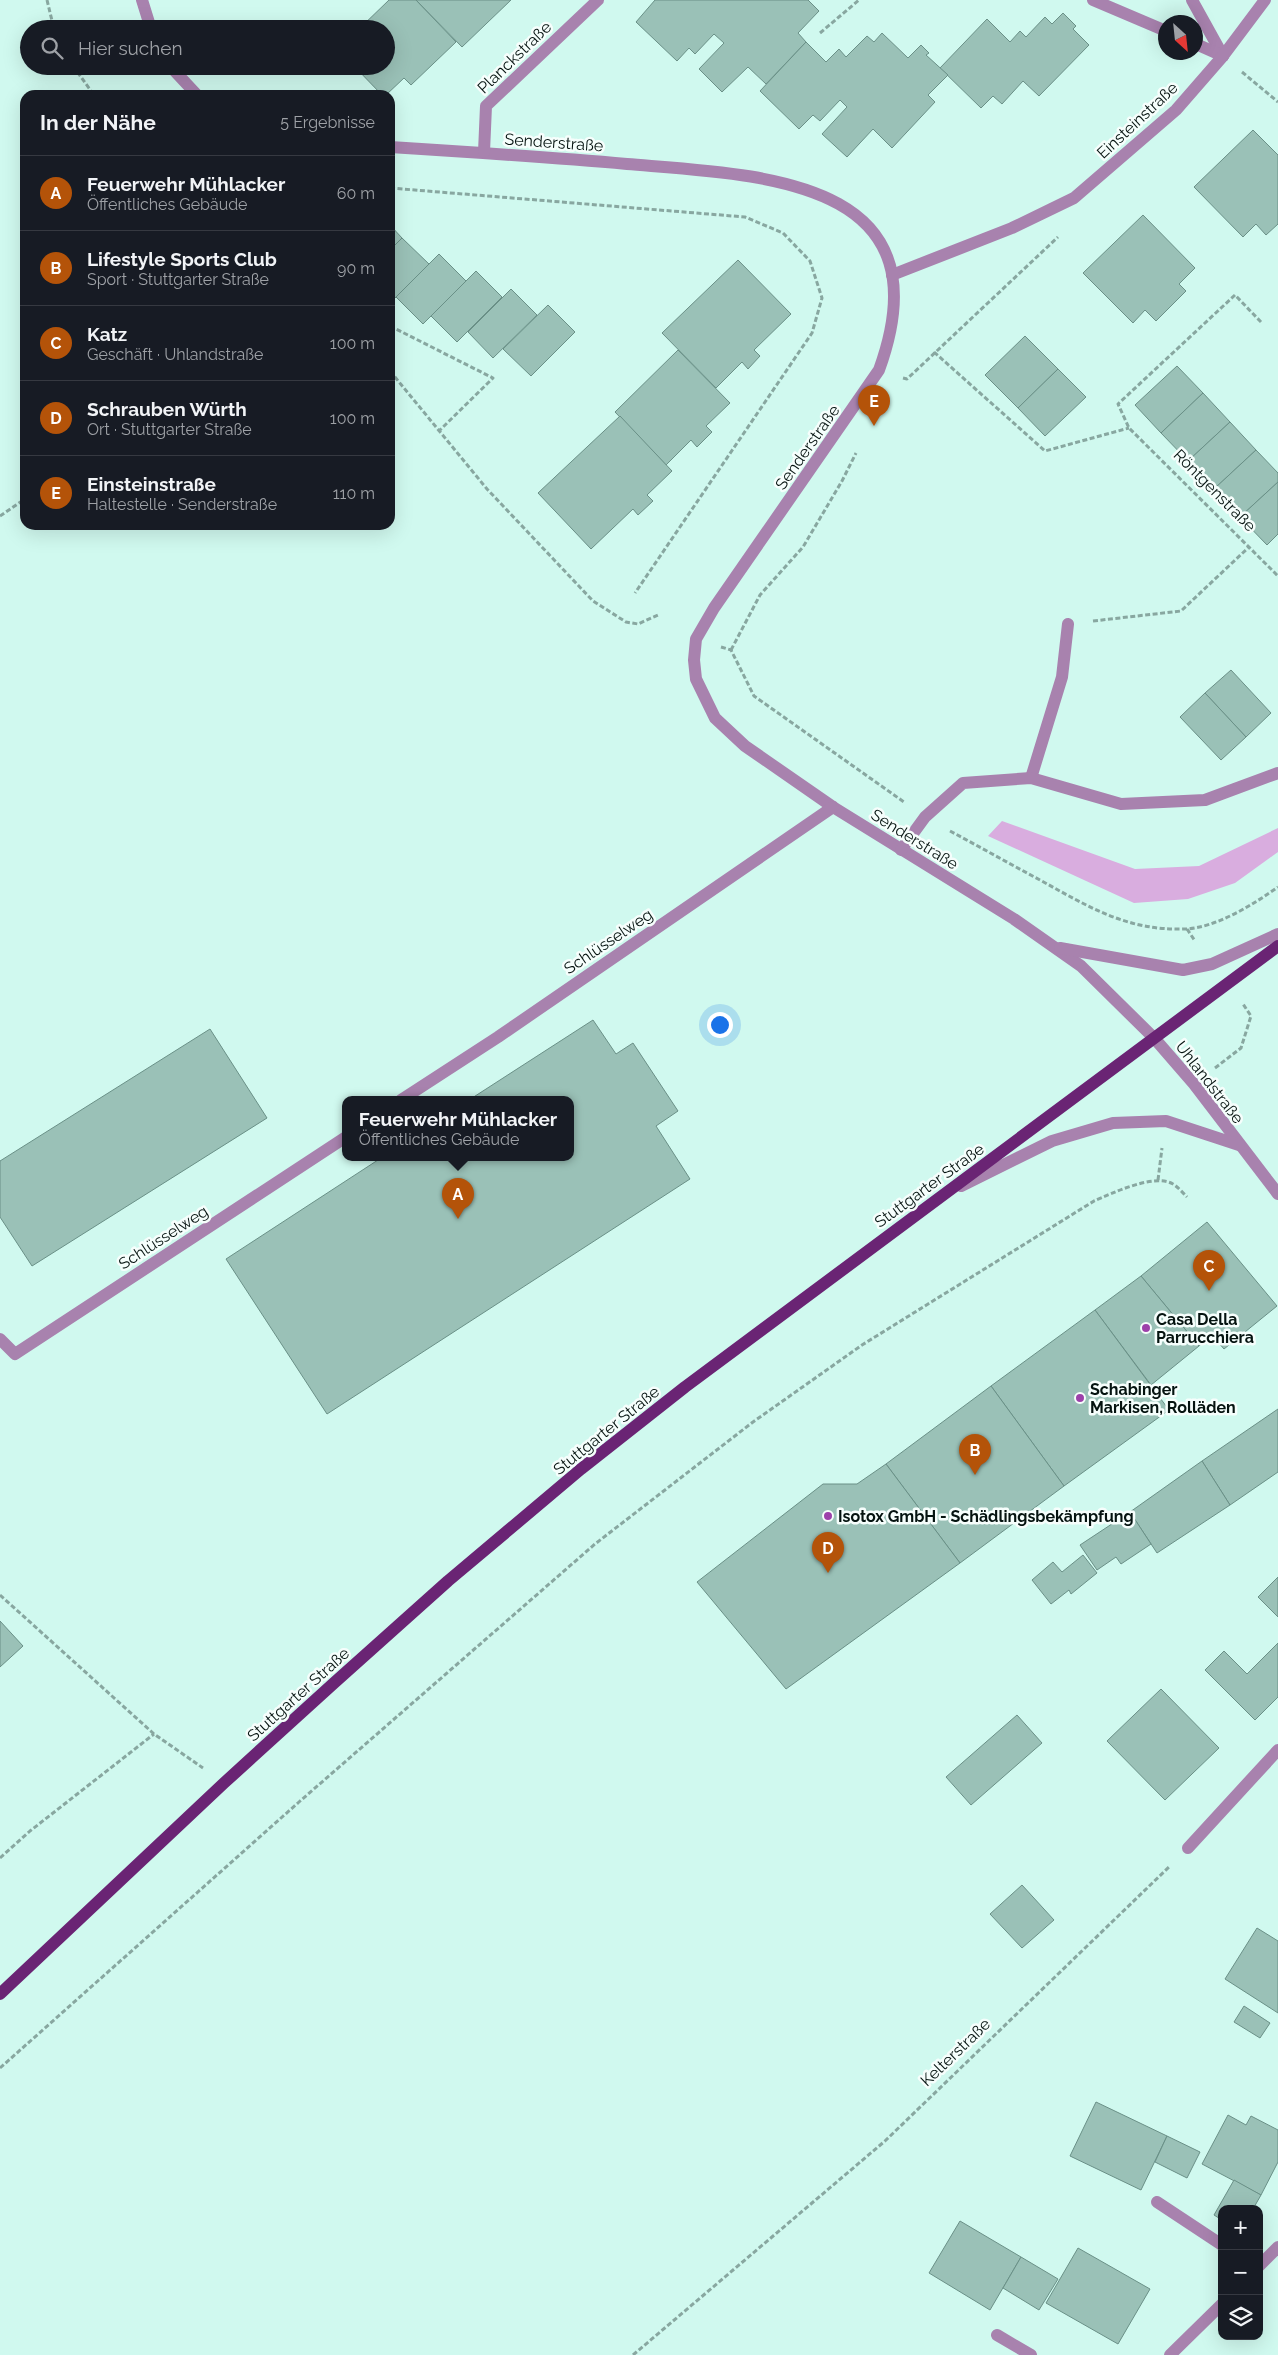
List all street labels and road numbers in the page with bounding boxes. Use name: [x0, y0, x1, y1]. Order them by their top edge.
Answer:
street label: Planckstraße: [474, 17, 555, 97]
street label: Einsteinstraße: [1093, 78, 1182, 163]
street label: Senderstraße: [504, 130, 604, 155]
street label: Senderstraße: [771, 401, 844, 493]
street label: Röntgenstraße: [1170, 445, 1260, 535]
street label: Senderstraße: [868, 805, 962, 874]
street label: Schlüsselweg: [560, 905, 656, 978]
street label: Uhlandstraße: [1172, 1037, 1248, 1127]
street label: Stuttgarter Straße: [871, 1139, 988, 1231]
street label: Schlüsselweg: [115, 1202, 211, 1273]
street label: Stuttgarter Straße: [550, 1382, 663, 1479]
street label: Stuttgarter Straße: [243, 1644, 353, 1745]
street label: Kelterstraße: [917, 2014, 994, 2090]

